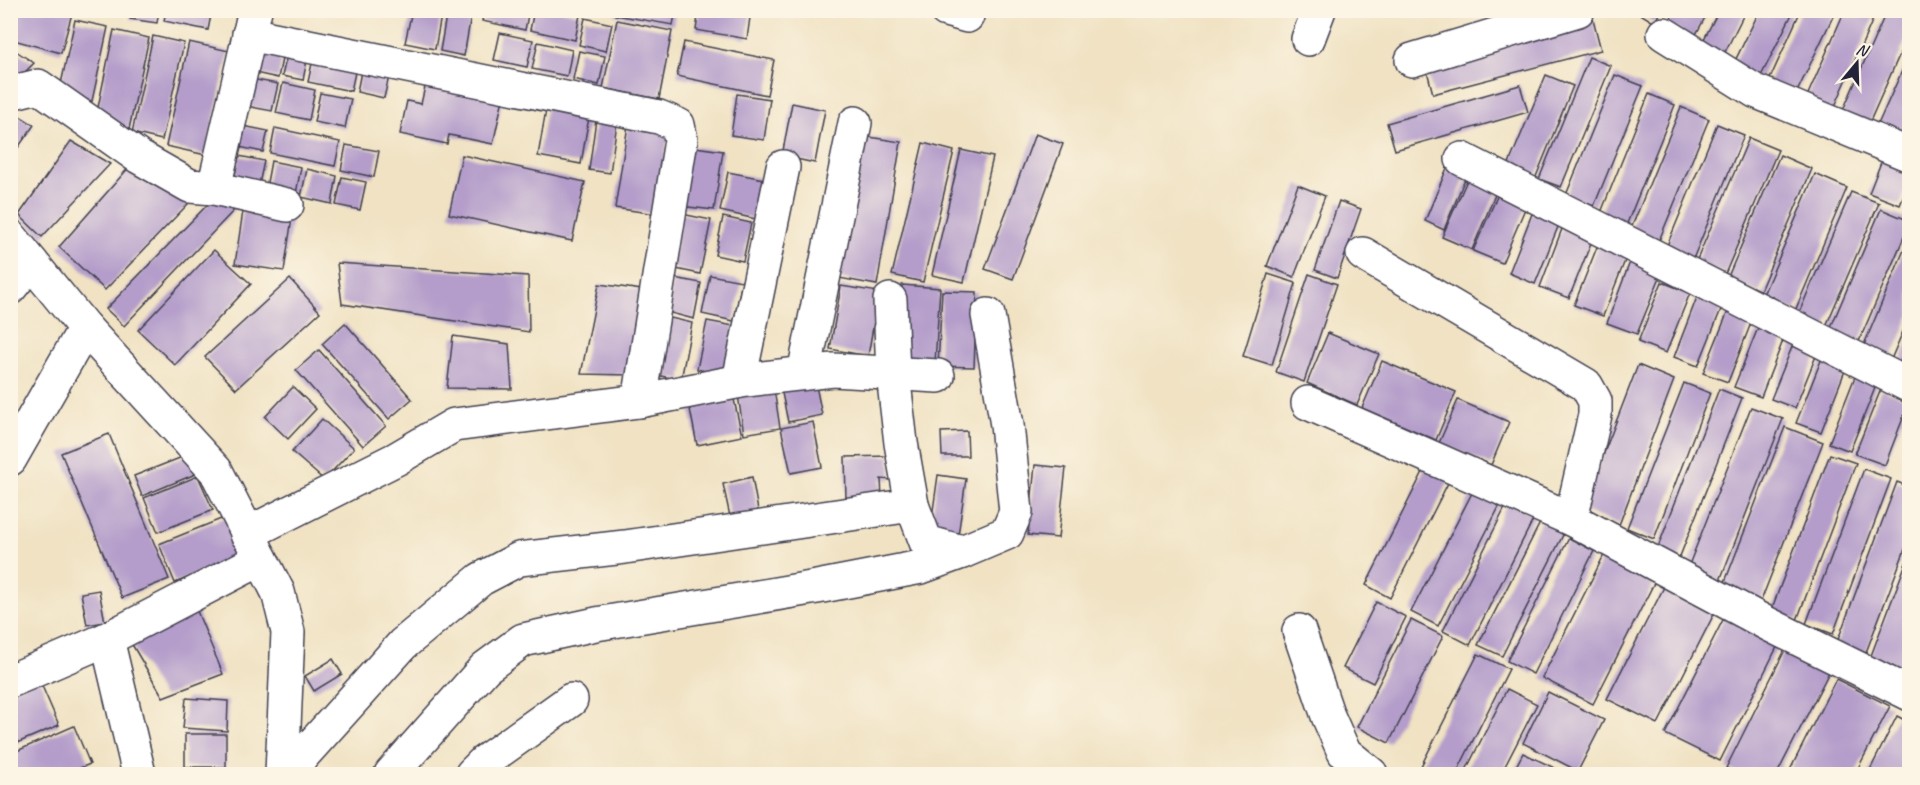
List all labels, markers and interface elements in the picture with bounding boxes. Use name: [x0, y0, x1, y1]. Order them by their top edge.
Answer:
north arrow: [1827, 33, 1887, 93]
text: N: [1854, 39, 1872, 62]

